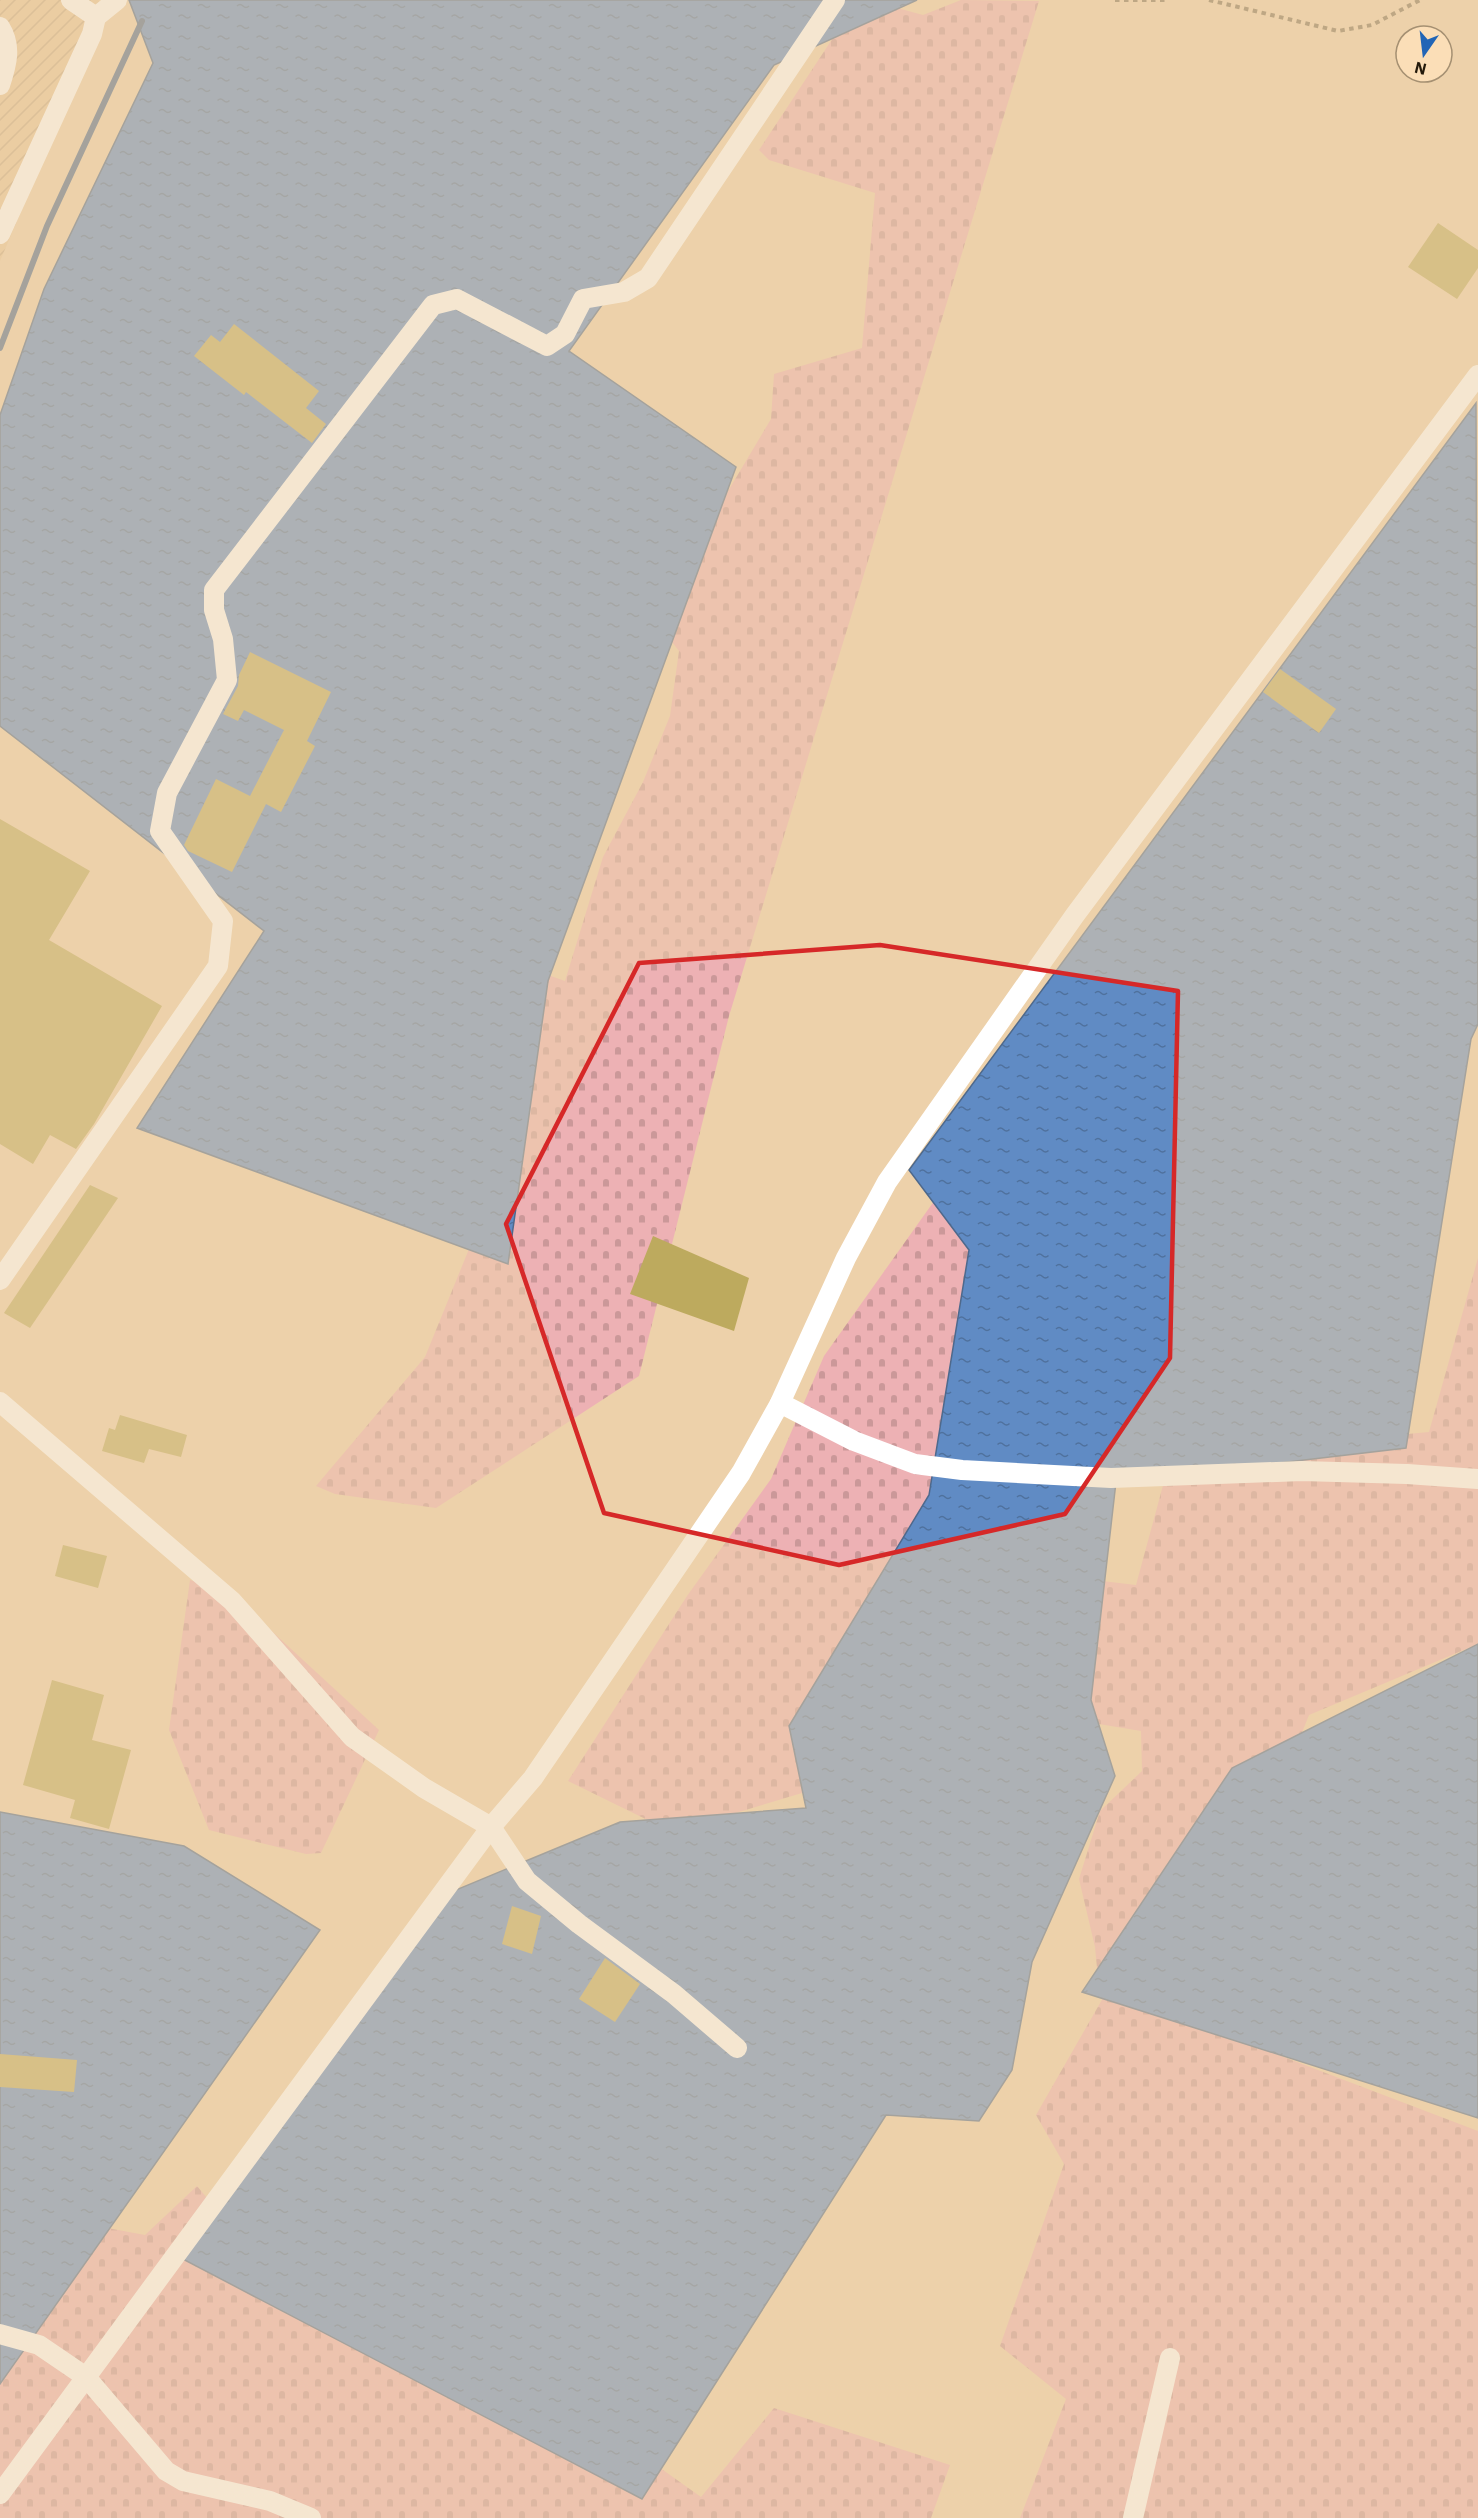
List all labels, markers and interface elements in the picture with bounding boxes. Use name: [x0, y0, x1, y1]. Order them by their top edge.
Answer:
north arrow: [1394, 24, 1454, 84]
text: N: [1412, 57, 1428, 80]

